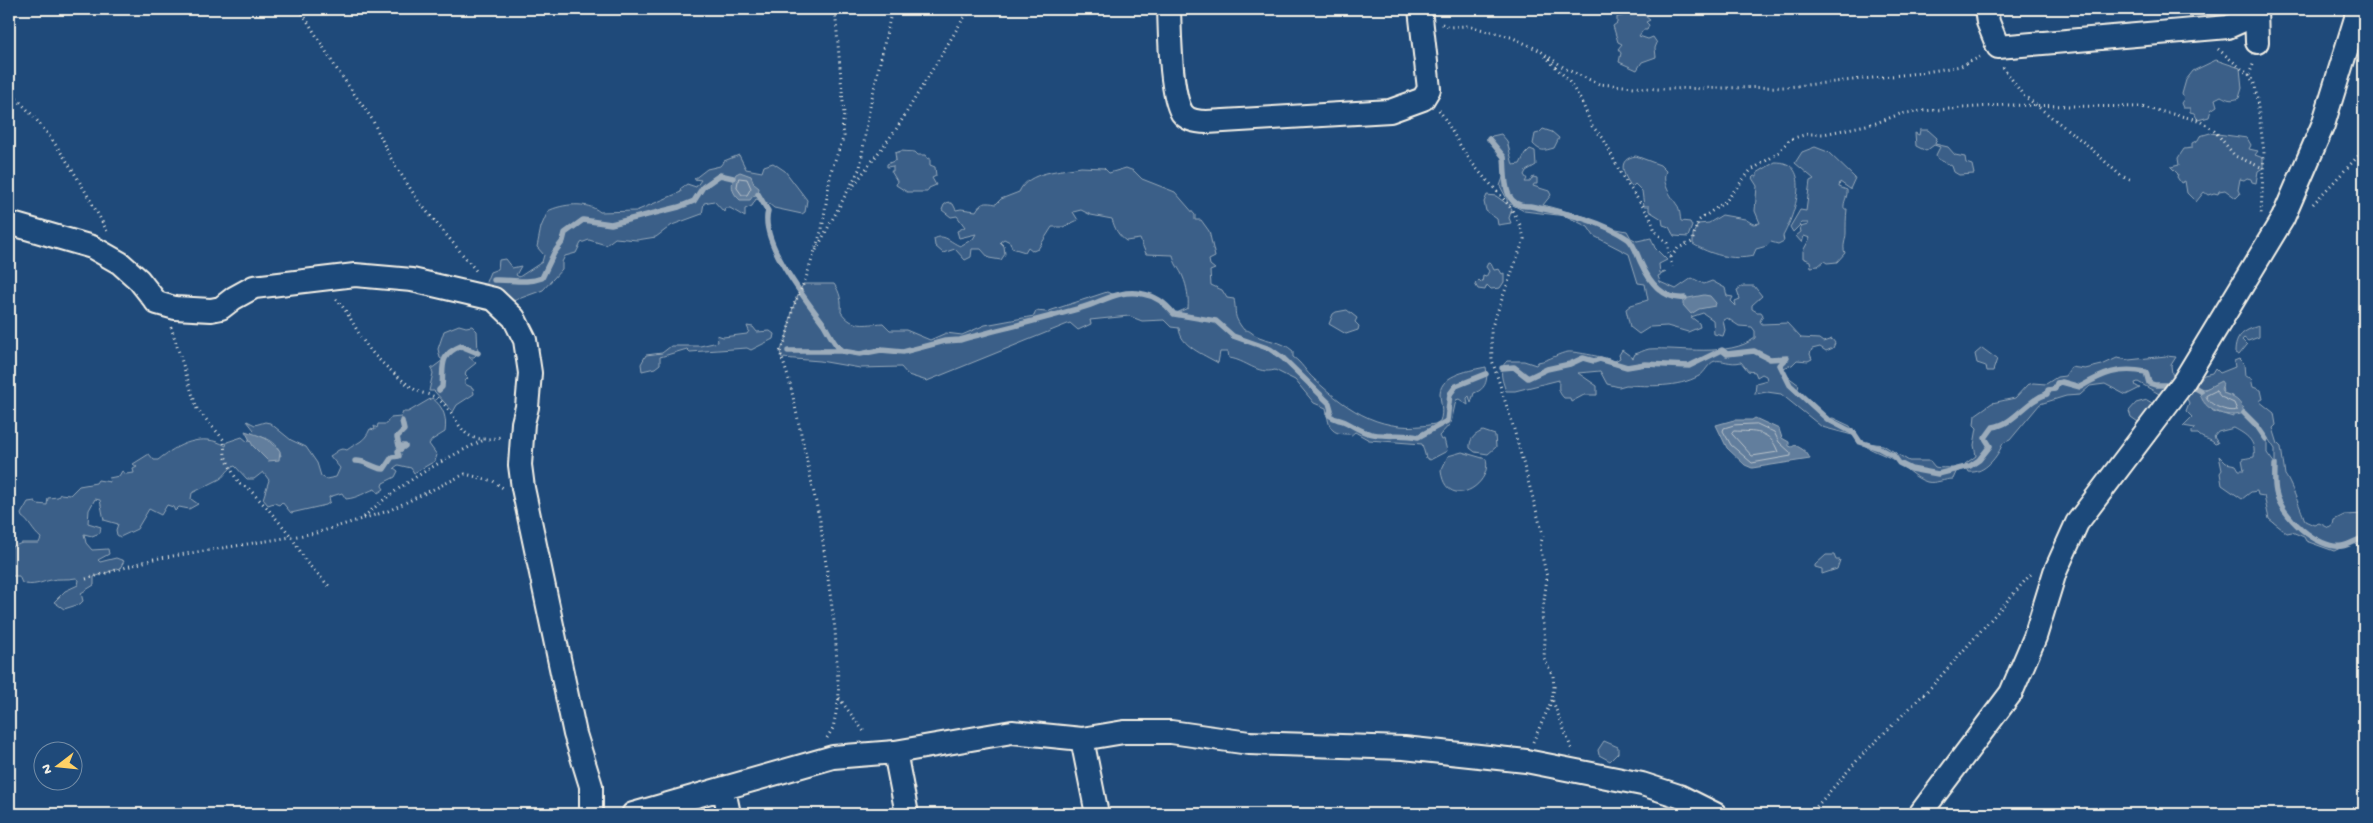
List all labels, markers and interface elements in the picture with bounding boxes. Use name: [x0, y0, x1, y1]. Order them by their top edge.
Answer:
north arrow: [32, 740, 82, 790]
text: N: [38, 762, 57, 776]

